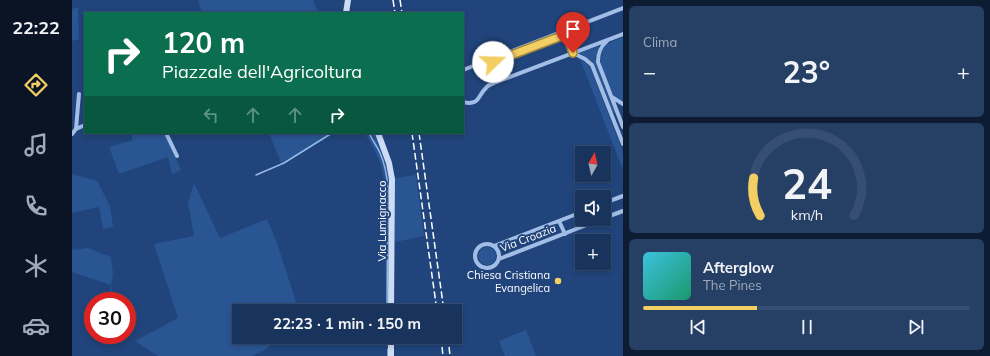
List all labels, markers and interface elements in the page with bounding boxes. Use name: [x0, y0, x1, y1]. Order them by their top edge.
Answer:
pin: [556, 12, 590, 53]
text: 22:22: [12, 16, 60, 39]
icon: arrive: [562, 18, 584, 40]
text: 120 m: [162, 25, 245, 60]
icon: right: [96, 28, 148, 80]
text: Clima: [643, 34, 677, 50]
position arrow: [472, 41, 514, 83]
text: 23°: [783, 53, 830, 91]
text: −: [643, 58, 656, 86]
text: +: [957, 58, 970, 86]
text: Piazzale dell'Agricoltura: [162, 60, 362, 83]
icon: directions: [22, 71, 50, 99]
icon: left: [200, 104, 222, 126]
icon: ahead: [242, 104, 264, 126]
icon: ahead: [284, 104, 306, 126]
icon: right: [326, 104, 348, 126]
icon: music: [22, 131, 50, 159]
north arrow: [575, 146, 611, 182]
map controls: [575, 146, 611, 270]
text: 24: [782, 157, 831, 209]
street label: Via Lumignacco: [375, 181, 389, 261]
button: sound: [575, 190, 611, 226]
icon: phone: [22, 192, 50, 220]
text: km/h: [790, 206, 823, 224]
street label: Via Croazia: [498, 221, 558, 255]
button: +: [575, 234, 611, 270]
icon: climate: [22, 252, 50, 280]
text: Afterglow: [703, 258, 774, 277]
place label: Chiesa Cristiana Evangelica: [467, 268, 550, 295]
marker: Chiesa Cristiana Evangelica: [553, 276, 563, 286]
text: The Pines: [703, 277, 762, 293]
speed limit sign: 30: [84, 292, 136, 344]
icon: car: [22, 312, 50, 340]
text: 22:23 · 1 min · 150 m: [273, 314, 421, 333]
icon: previous: [687, 316, 709, 338]
icon: pause: [796, 316, 818, 338]
icon: next: [905, 316, 927, 338]

